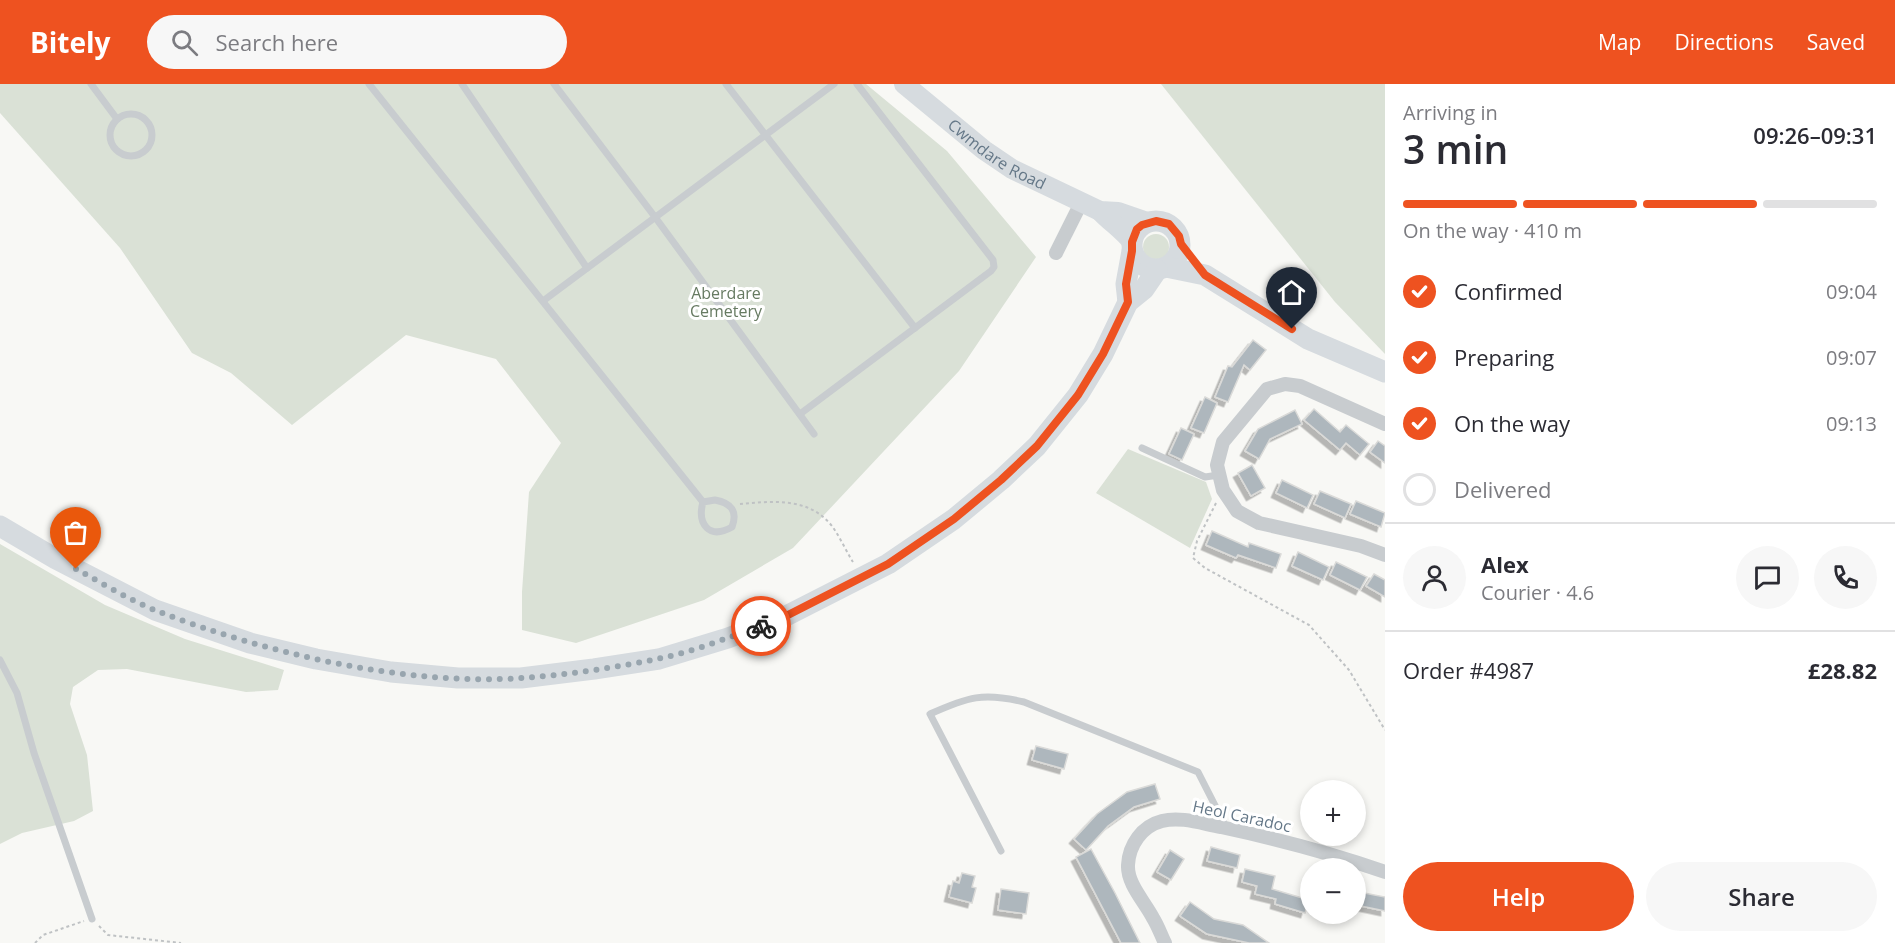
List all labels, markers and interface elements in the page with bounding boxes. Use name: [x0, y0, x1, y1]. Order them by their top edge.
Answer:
search box: [147, 15, 567, 69]
text: Bitely: [30, 23, 111, 61]
icon: search: [168, 26, 201, 59]
text: Search here: [216, 27, 338, 57]
text: Map: [1598, 28, 1641, 56]
text: Directions: [1674, 28, 1774, 56]
text: Saved: [1807, 28, 1865, 56]
text: Arriving in: [1403, 99, 1498, 126]
street label: Cwmdare Road: [943, 114, 1050, 195]
text: 09:26–09:31: [1753, 120, 1877, 150]
text: 3 min: [1403, 122, 1508, 175]
text: On the way · 410 m: [1403, 217, 1582, 244]
pin: [1266, 267, 1317, 329]
icon: check: [1403, 275, 1436, 308]
icon: home: [1275, 276, 1308, 309]
text: Confirmed: [1454, 276, 1563, 306]
text: 09:04: [1826, 278, 1877, 305]
park label: Aberdare Cemetery: [690, 282, 763, 322]
icon: check: [1403, 341, 1436, 374]
text: Preparing: [1454, 342, 1554, 372]
text: 09:07: [1826, 344, 1877, 371]
icon: check: [1403, 407, 1436, 440]
text: On the way: [1454, 408, 1570, 438]
text: 09:13: [1826, 410, 1877, 437]
text: Delivered: [1454, 474, 1552, 504]
pin: [50, 507, 101, 569]
icon: bag: [59, 516, 92, 549]
button: person: [1403, 546, 1466, 609]
button: chat: [1736, 546, 1799, 609]
button: phone: [1814, 546, 1877, 609]
text: Alex: [1481, 549, 1529, 579]
text: Courier · 4.6: [1481, 579, 1594, 606]
courier: [731, 596, 791, 656]
icon: bike: [745, 610, 778, 643]
text: Order #4987: [1403, 655, 1534, 685]
text: £28.82: [1808, 655, 1877, 685]
map controls: [1300, 780, 1366, 924]
button: +: [1300, 780, 1366, 846]
street label: Heol Caradoc: [1191, 795, 1294, 837]
button: −: [1300, 858, 1366, 924]
button: Help: [1403, 862, 1634, 931]
button: Share: [1646, 862, 1877, 931]

